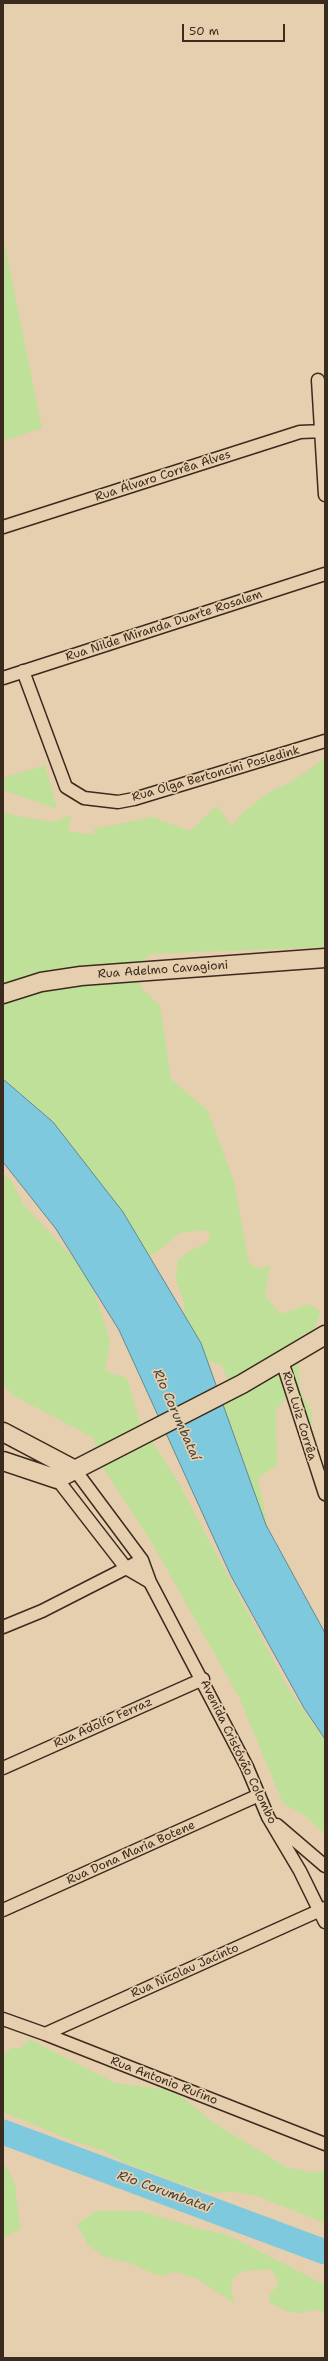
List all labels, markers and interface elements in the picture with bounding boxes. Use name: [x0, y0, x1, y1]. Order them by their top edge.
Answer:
scale bar: [184, 16, 287, 42]
text: 50 m: [189, 23, 219, 39]
street label: Rua Álvaro Corrêa Alves: [93, 447, 233, 505]
street label: Rua Nilde Miranda Duarte Rosalem: [64, 587, 264, 665]
street label: Rua Olga Bertoncini Posledink: [130, 743, 302, 805]
street label: Rua Adelmo Cavagioni: [97, 958, 229, 982]
water label: Rio Corumbataí: [149, 1367, 203, 1463]
street label: Rua Luiz Corrêa: [279, 1370, 319, 1462]
street label: Avenida Cristóvão Colombo: [197, 1678, 279, 1826]
street label: Rua Adolfo Ferraz: [52, 1695, 154, 1751]
street label: Rua Dona Maria Botene: [65, 1818, 197, 1888]
street label: Rua Nicolau Jacinto: [129, 1941, 241, 2001]
street label: Rua Antonio Rufino: [108, 2054, 220, 2108]
water label: Rio Corumbataí: [115, 2168, 213, 2216]

